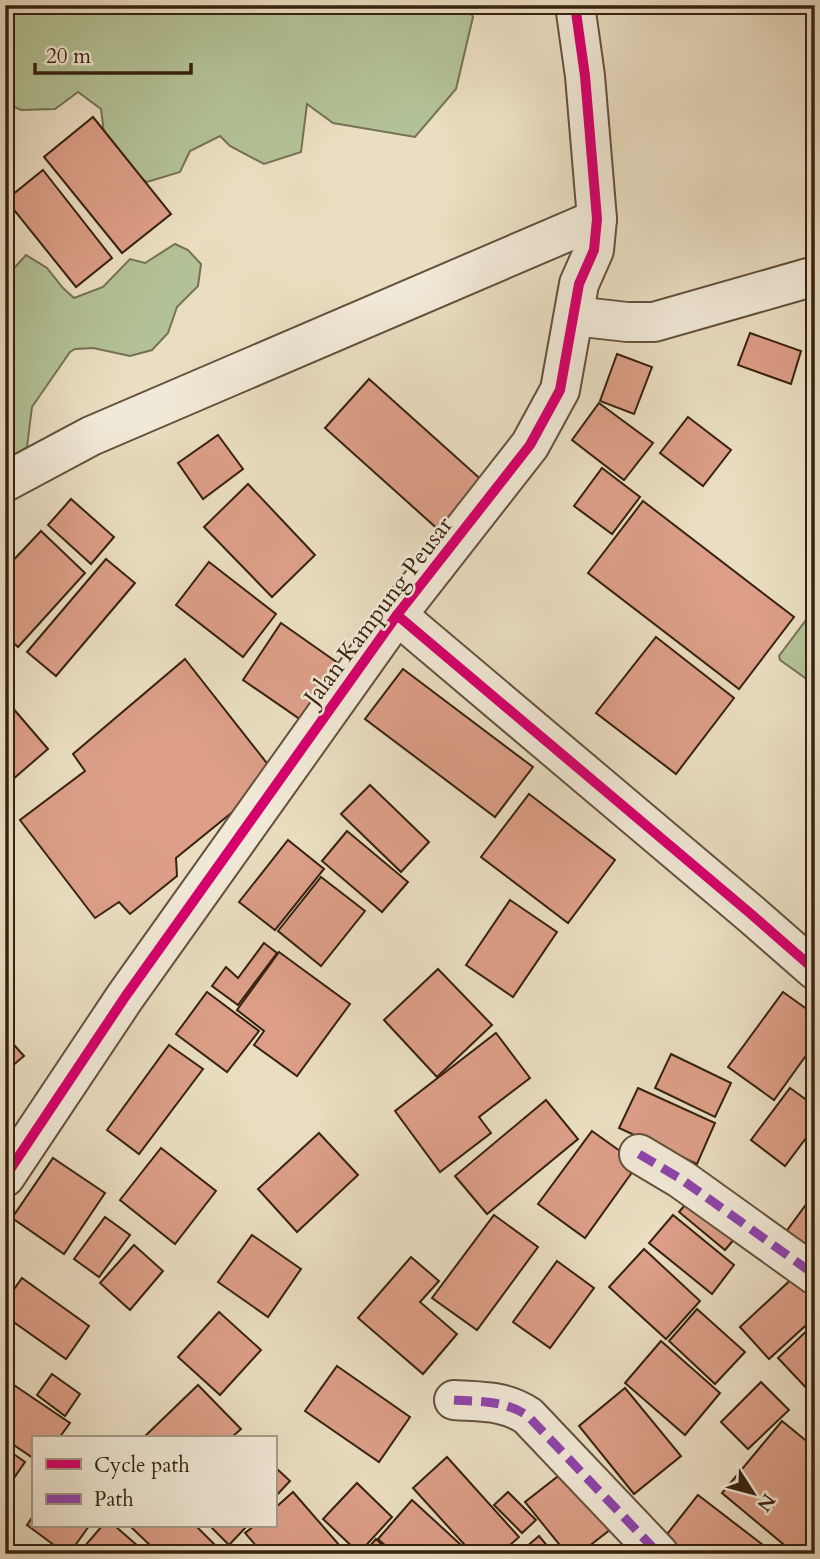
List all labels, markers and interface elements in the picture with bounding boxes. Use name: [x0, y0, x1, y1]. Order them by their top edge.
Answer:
scale bar: [35, 32, 191, 76]
text: 20 m: [46, 42, 91, 71]
street label: Jalan Kampung Peusar: [295, 510, 460, 715]
legend: [32, 1436, 276, 1528]
text: Cycle path: [94, 1451, 190, 1480]
north arrow: [718, 1458, 788, 1528]
text: Path: [94, 1485, 134, 1514]
text: N: [750, 1488, 781, 1517]

